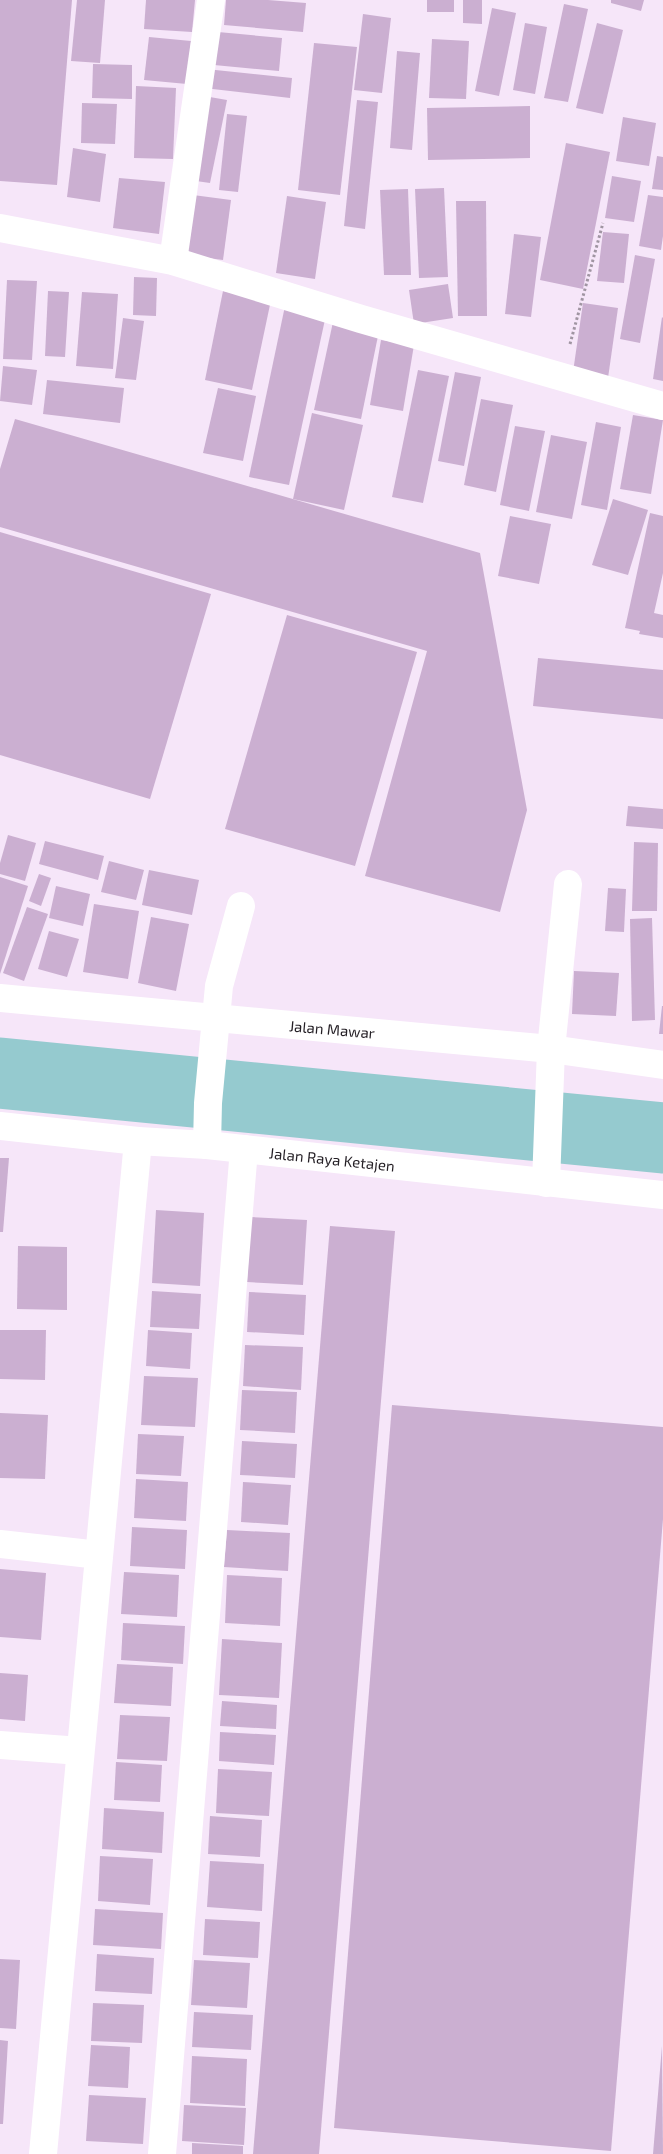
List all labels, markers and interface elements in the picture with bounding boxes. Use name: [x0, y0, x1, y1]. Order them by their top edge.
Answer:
street label: Jalan Mawar: [288, 1016, 376, 1042]
street label: Jalan Raya Ketajen: [268, 1143, 396, 1176]

